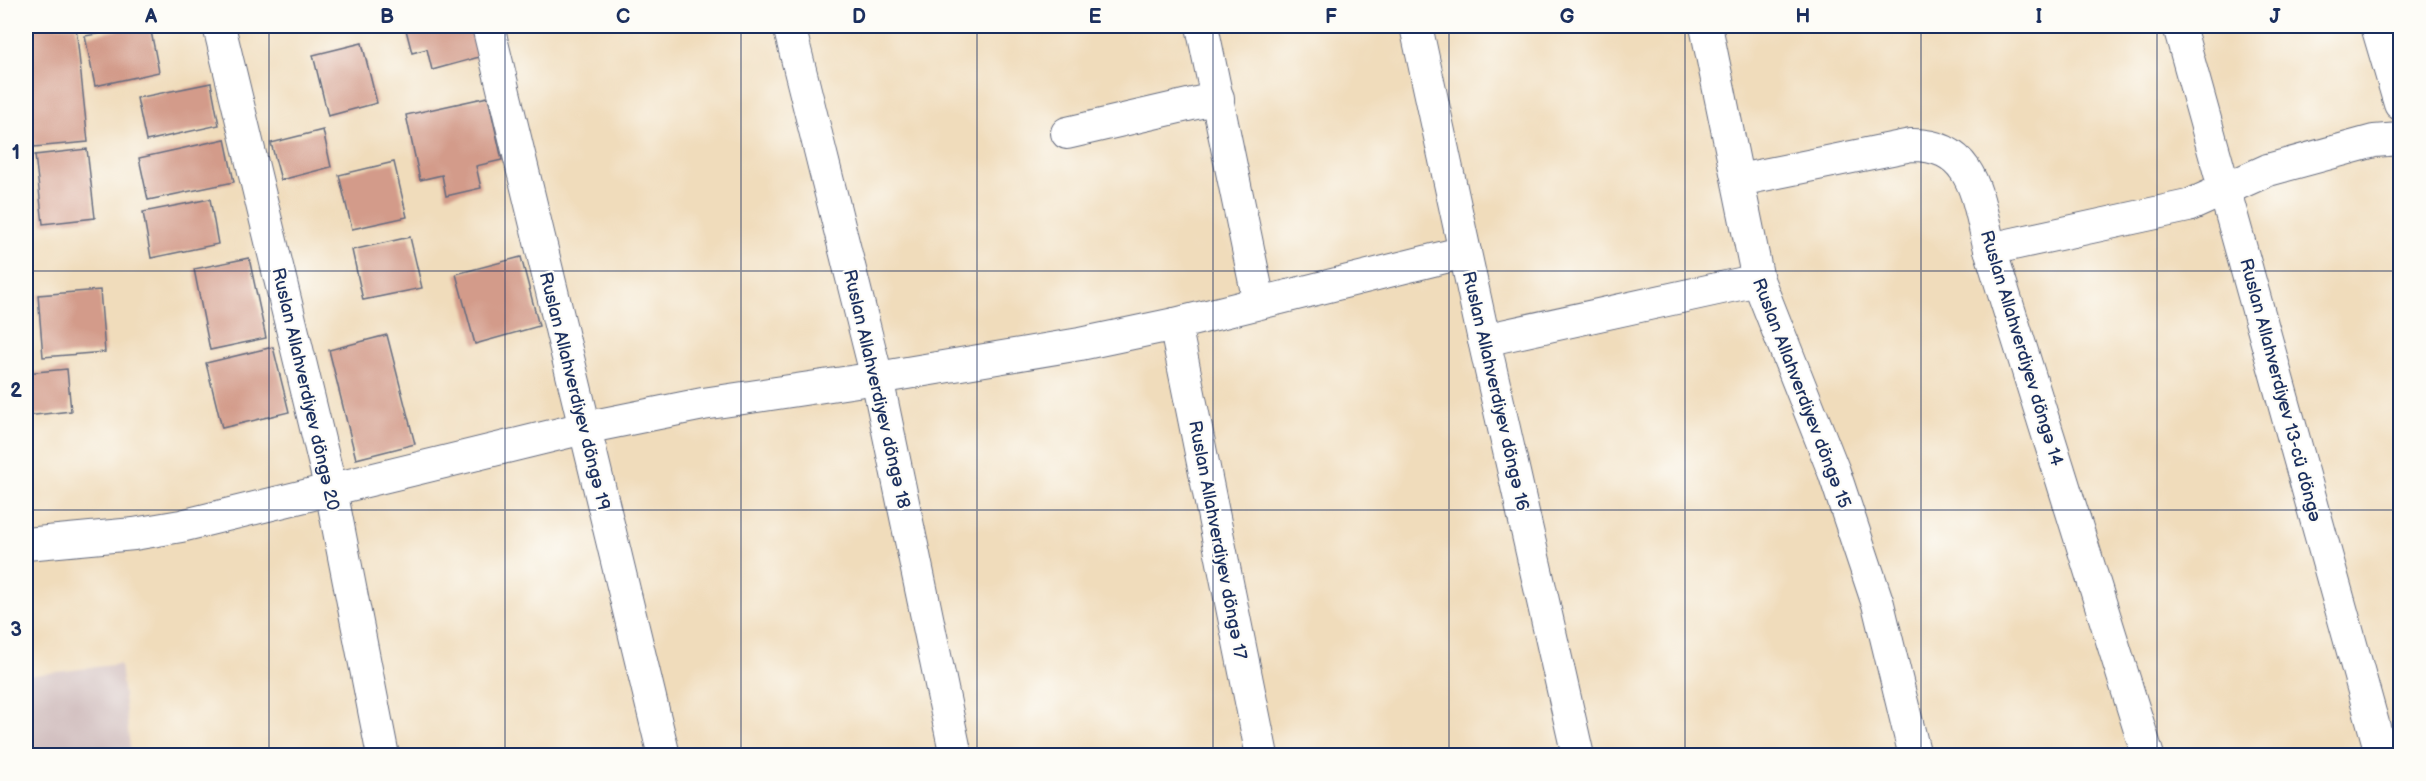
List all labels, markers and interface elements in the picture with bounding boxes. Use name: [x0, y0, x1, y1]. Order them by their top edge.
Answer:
text: A: [144, 5, 158, 29]
text: B: [380, 5, 394, 29]
text: C: [616, 5, 630, 29]
text: D: [852, 5, 866, 29]
text: E: [1089, 5, 1102, 29]
text: F: [1325, 5, 1337, 29]
text: G: [1560, 5, 1575, 29]
text: H: [1796, 5, 1810, 29]
text: I: [2036, 5, 2042, 29]
text: J: [2270, 5, 2282, 29]
text: 1: [12, 141, 20, 165]
street label: Ruslan Allahverdiyev döngə 14: [1976, 228, 2067, 468]
street label: Ruslan Allahverdiyev 13-cü döngə: [2235, 256, 2326, 524]
street label: Ruslan Allahverdiyev döngə 20: [267, 266, 344, 513]
street label: Ruslan Allahverdiyev döngə 18: [839, 268, 914, 511]
street label: Ruslan Allahverdiyev döngə 16: [1458, 269, 1533, 513]
street label: Ruslan Allahverdiyev döngə 19: [535, 270, 614, 512]
street label: Ruslan Allahverdiyev döngə 15: [1748, 275, 1855, 511]
text: 2: [10, 379, 22, 403]
street label: Ruslan Allahverdiyev döngə 17: [1184, 419, 1251, 662]
text: 3: [10, 618, 22, 642]

